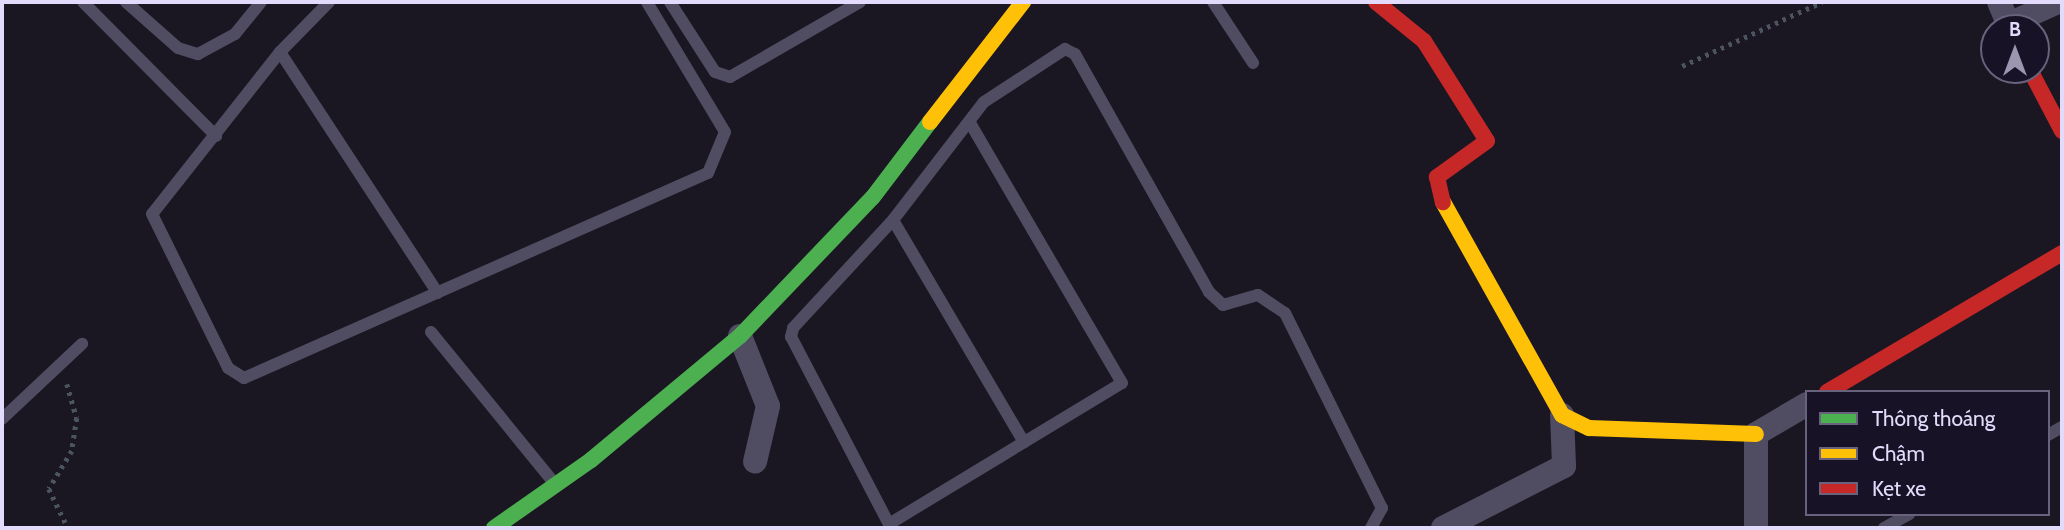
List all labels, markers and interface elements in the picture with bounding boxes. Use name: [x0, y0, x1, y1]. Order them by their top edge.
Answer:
north arrow: [1980, 14, 2050, 84]
text: B: [2009, 18, 2021, 41]
legend: [1805, 390, 2050, 516]
text: Thông thoáng: [1872, 406, 1995, 431]
text: Chậm: [1872, 441, 1925, 466]
text: Kẹt xe: [1872, 476, 1926, 501]

